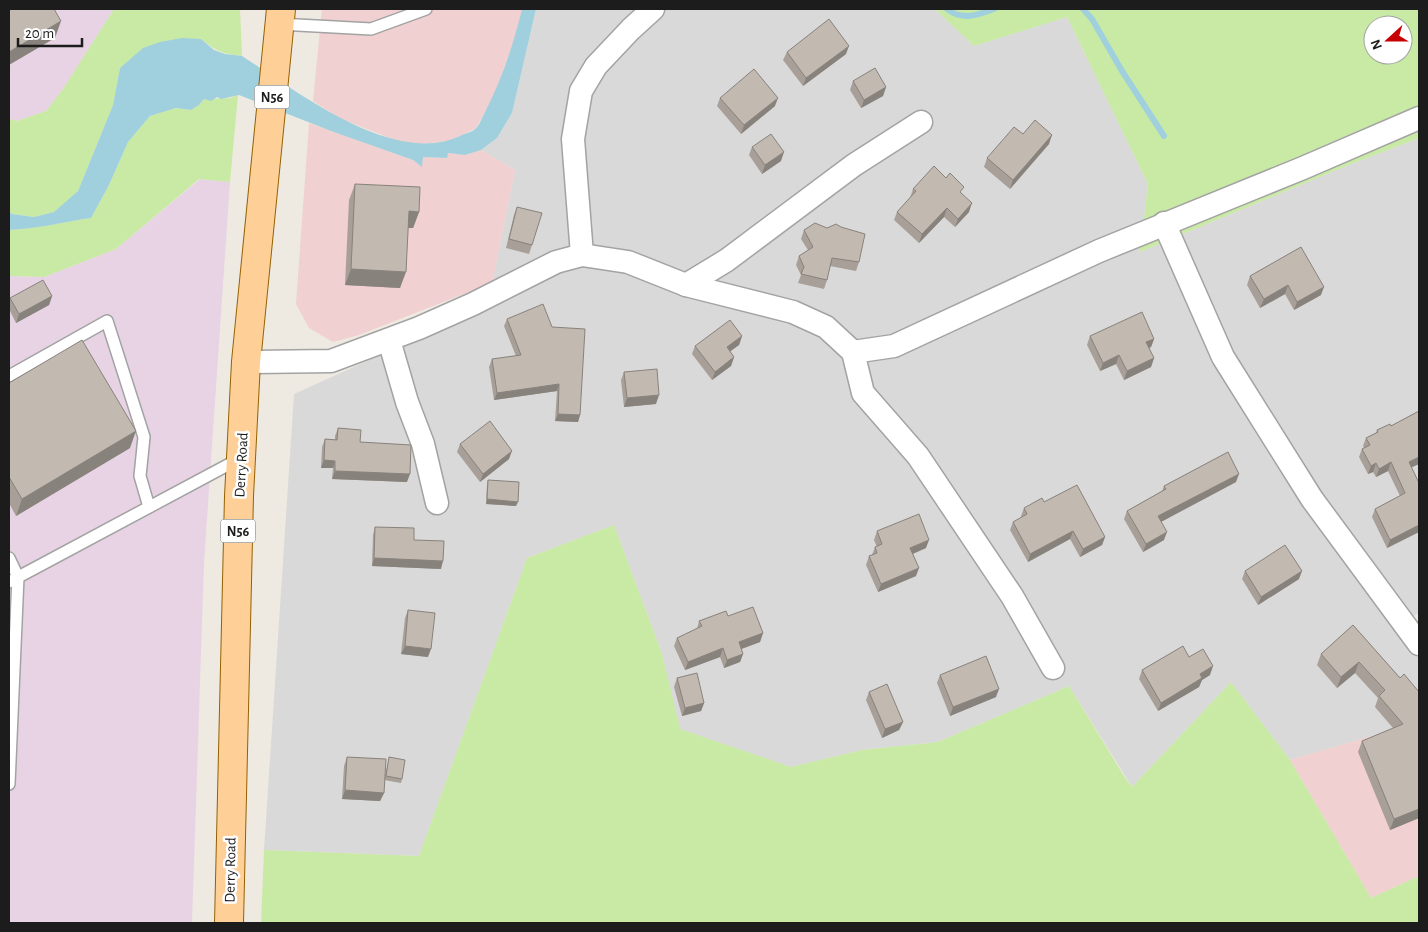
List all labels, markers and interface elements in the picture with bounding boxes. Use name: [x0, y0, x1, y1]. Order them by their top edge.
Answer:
scale bar: [18, 15, 81, 47]
north arrow: [1363, 15, 1413, 65]
text: 20 m: [25, 26, 54, 41]
text: N: [1369, 37, 1385, 51]
road number: N56: [254, 85, 290, 108]
street label: Derry Road: [232, 432, 251, 498]
road number: N56: [220, 520, 256, 542]
street label: Derry Road: [222, 837, 239, 903]

